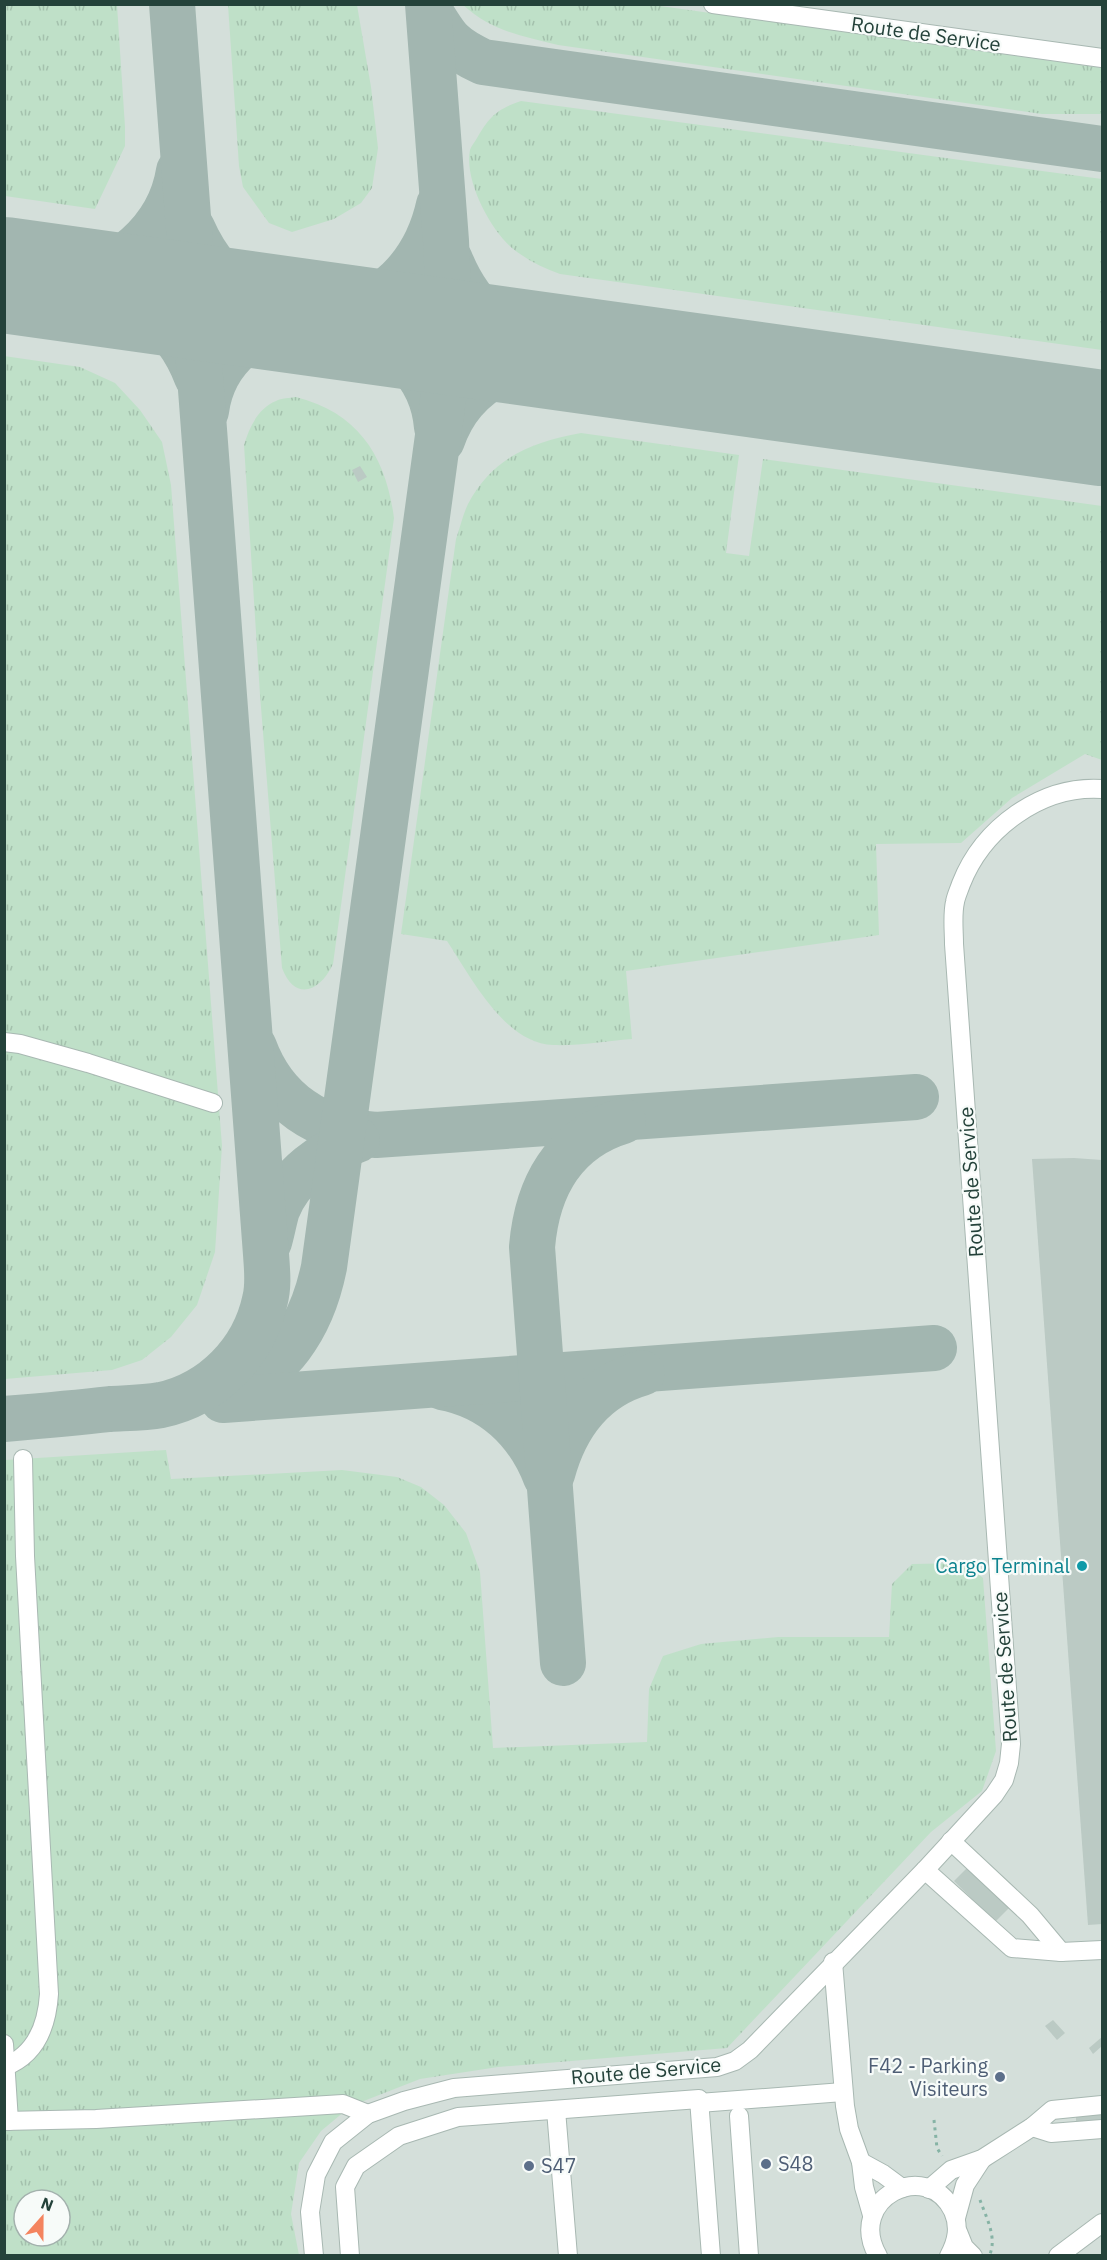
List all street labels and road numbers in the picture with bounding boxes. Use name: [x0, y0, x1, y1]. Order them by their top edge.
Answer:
street label: Route de Service: [849, 10, 1003, 57]
street label: Route de Service: [952, 1106, 989, 1258]
street label: Route de Service: [986, 1591, 1023, 1743]
street label: Route de Service: [570, 2050, 722, 2091]

